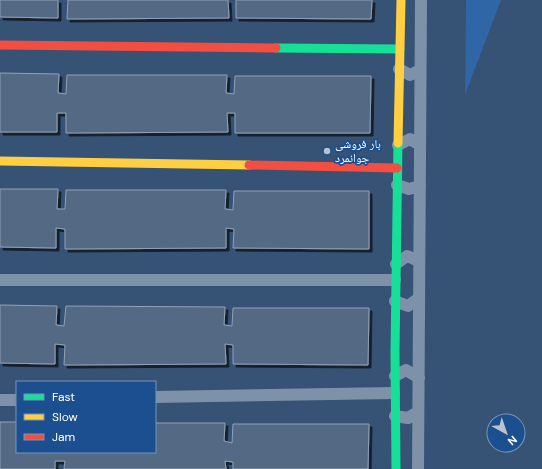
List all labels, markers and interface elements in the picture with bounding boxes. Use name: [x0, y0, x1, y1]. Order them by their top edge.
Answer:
place label: بار فروشی جوانمرد: [335, 136, 381, 166]
marker: بار فروشی جوانمرد: [322, 146, 332, 156]
legend: [16, 381, 156, 453]
text: Fast: [52, 389, 75, 405]
text: Slow: [52, 409, 78, 425]
north arrow: [486, 413, 526, 453]
text: Jam: [52, 429, 75, 445]
text: N: [505, 433, 520, 449]

